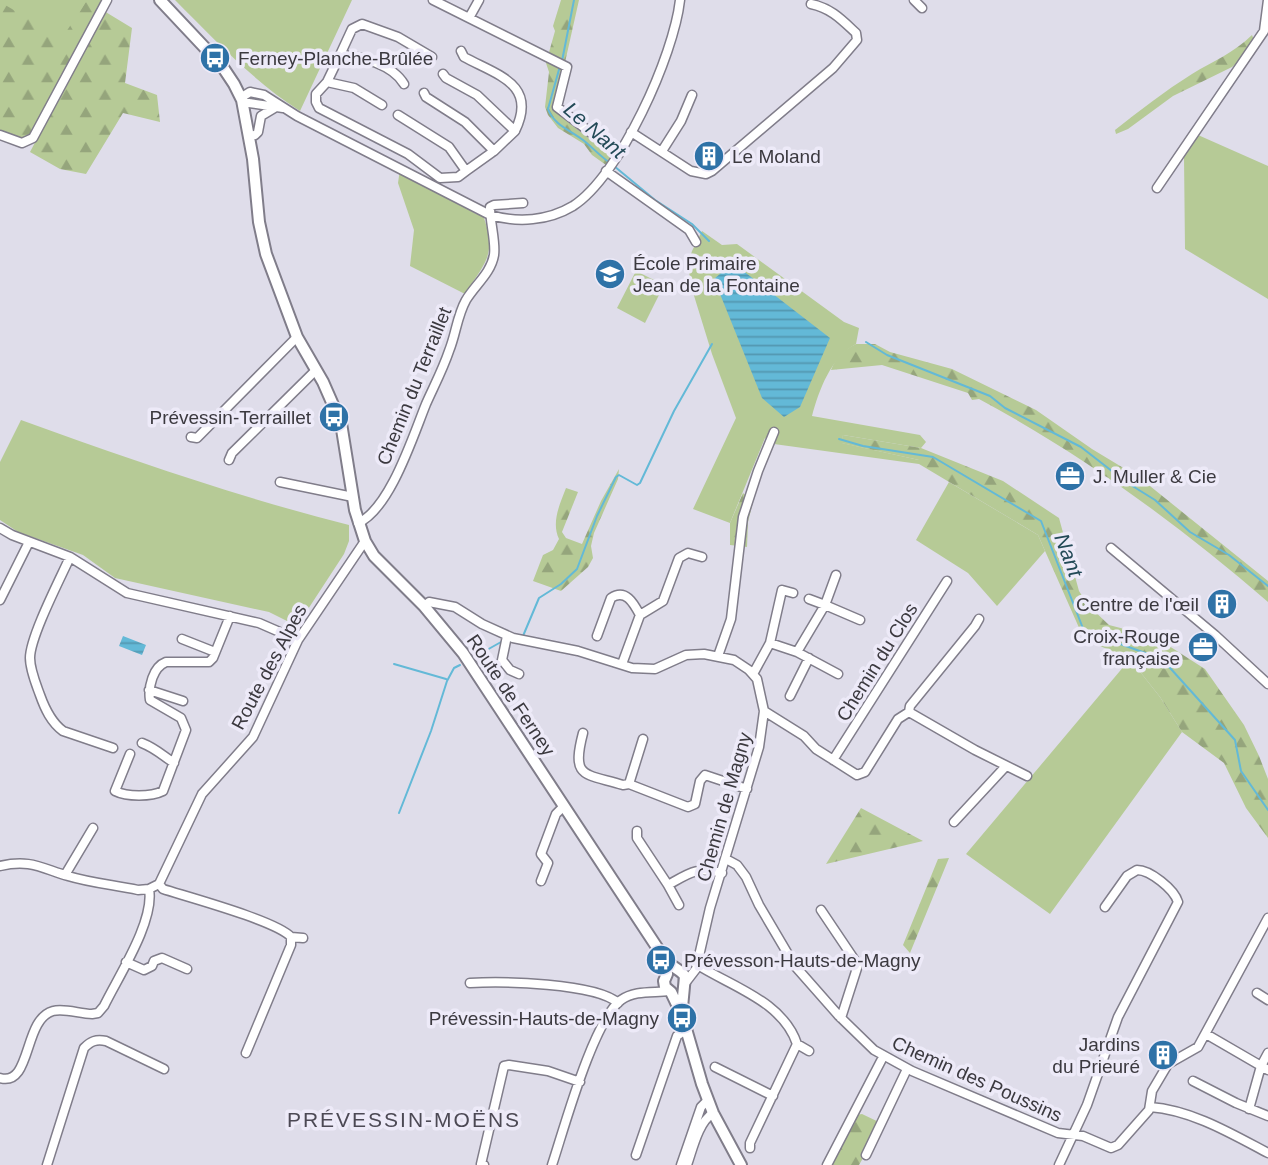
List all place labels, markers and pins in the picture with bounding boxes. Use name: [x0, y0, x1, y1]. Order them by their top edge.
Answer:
bus stop icon: Ferney-Planche-Brûlée: [198, 41, 232, 75]
place label: Ferney-Planche-Brûlée: [238, 48, 433, 69]
building icon: Le Moland: [692, 139, 726, 173]
place label: Le Moland: [732, 146, 821, 167]
place label: École Primaire Jean de la Fontaine: [633, 253, 800, 296]
school or university icon: École Primaire Jean de la Fontaine: [593, 257, 627, 291]
bus stop icon: Prévessin-Terraillet: [317, 400, 351, 434]
place label: Prévessin-Terraillet: [149, 407, 312, 428]
office icon: J. Muller & Cie: [1053, 459, 1087, 493]
place label: J. Muller & Cie: [1093, 466, 1217, 487]
building icon: Centre de l'œil: [1205, 587, 1239, 621]
place label: Centre de l'œil: [1076, 594, 1199, 615]
place label: Croix-Rouge française: [1073, 626, 1180, 669]
office icon: Croix-Rouge française: [1186, 630, 1220, 664]
bus stop icon: Prévesson-Hauts-de-Magny: [644, 943, 678, 977]
place label: Prévesson-Hauts-de-Magny: [684, 950, 921, 971]
bus stop icon: Prévessin-Hauts-de-Magny: [665, 1001, 699, 1035]
place label: Prévessin-Hauts-de-Magny: [429, 1008, 659, 1029]
place label: Jardins du Prieuré: [1052, 1034, 1140, 1077]
building icon: Jardins du Prieuré: [1146, 1038, 1180, 1072]

